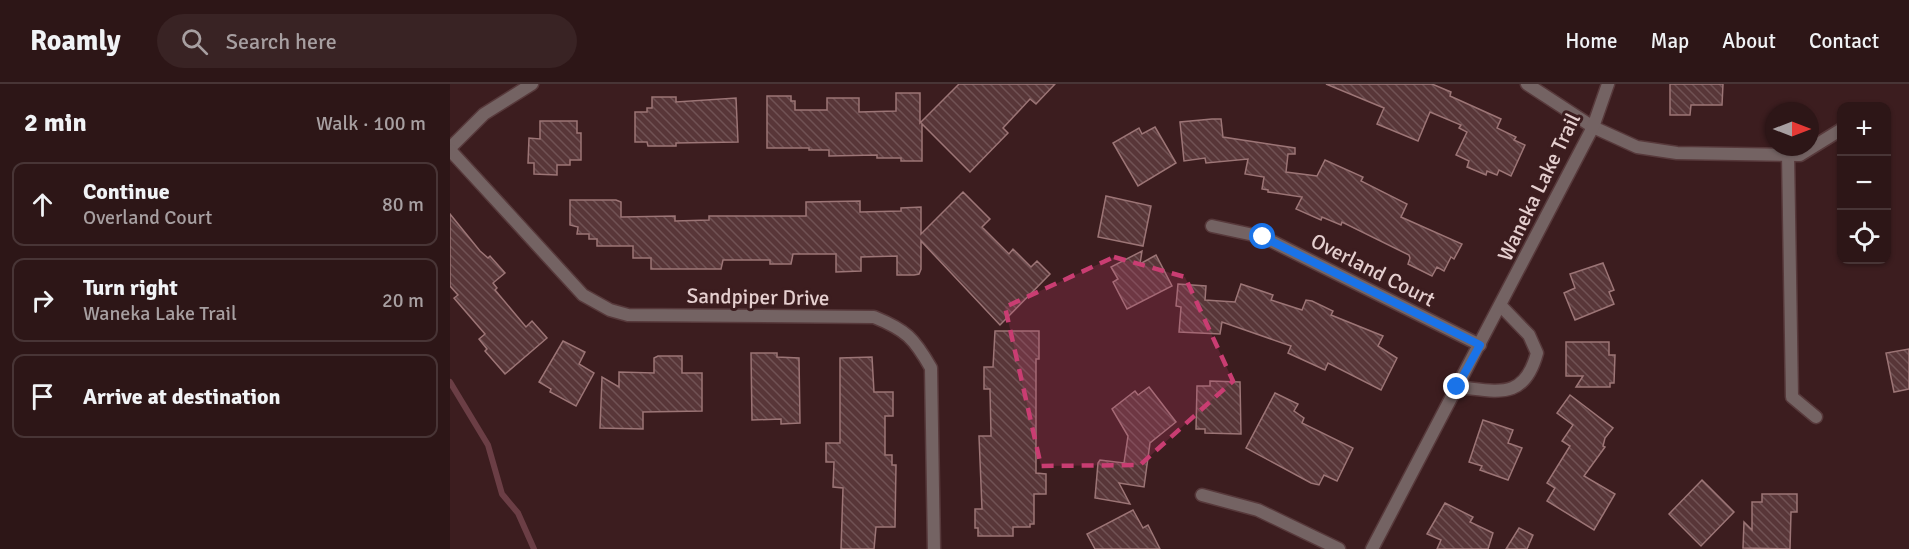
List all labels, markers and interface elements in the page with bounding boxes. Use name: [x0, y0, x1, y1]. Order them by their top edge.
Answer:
search box: [157, 14, 577, 68]
text: Roamly: [30, 24, 121, 58]
icon: search: [178, 25, 211, 58]
text: Search here: [226, 28, 337, 55]
text: Home: [1565, 28, 1618, 54]
text: Map: [1651, 28, 1689, 54]
text: About: [1722, 28, 1776, 54]
text: Contact: [1809, 28, 1879, 54]
north arrow: [1765, 102, 1819, 156]
map controls: [1837, 102, 1891, 264]
button: +: [1837, 102, 1891, 156]
text: 2 min: [24, 107, 87, 139]
street label: Waneka Lake Trail: [1492, 109, 1586, 265]
text: Walk · 100 m: [316, 111, 426, 136]
button: −: [1837, 156, 1891, 210]
text: Continue: [83, 178, 170, 205]
icon: ahead: [26, 188, 59, 221]
text: 80 m: [382, 192, 424, 217]
text: Overland Court: [83, 205, 212, 230]
button: locate: [1837, 210, 1891, 264]
route start: [1249, 223, 1275, 249]
street label: Overland Court: [1307, 228, 1439, 312]
text: Turn right: [83, 274, 178, 301]
street label: Sandpiper Drive: [686, 283, 830, 311]
icon: right: [26, 284, 59, 317]
text: 20 m: [382, 288, 424, 313]
text: Waneka Lake Trail: [83, 301, 237, 326]
route end: [1443, 373, 1469, 399]
icon: arrive: [26, 380, 59, 413]
text: Arrive at destination: [83, 383, 280, 410]

